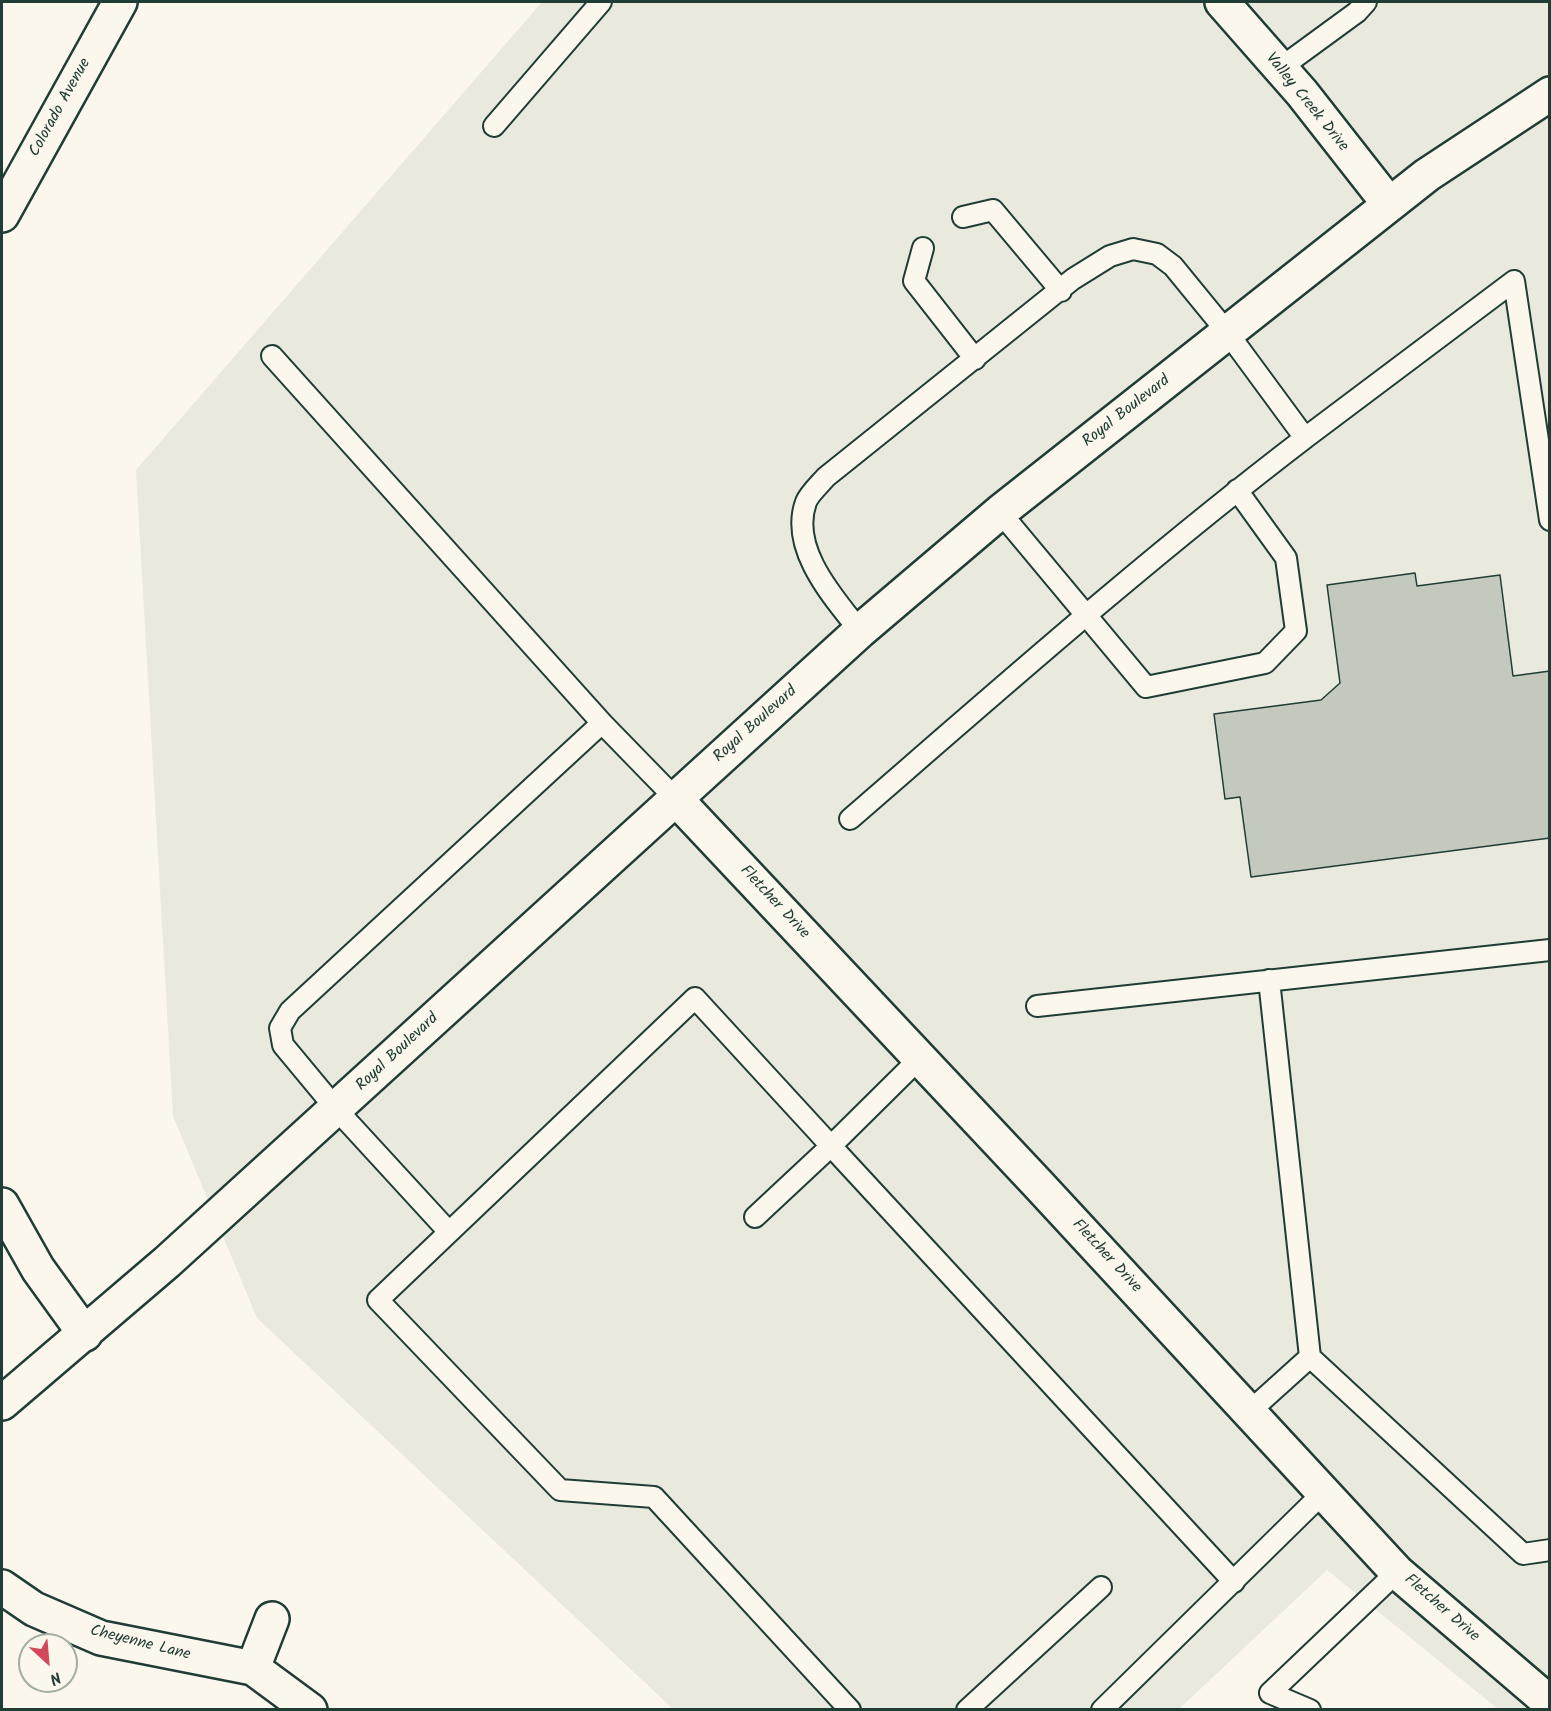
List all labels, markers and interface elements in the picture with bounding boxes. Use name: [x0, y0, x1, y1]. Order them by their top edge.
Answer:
street label: Valley Creek Drive: [1260, 50, 1352, 156]
street label: Colorado Avenue: [26, 55, 96, 161]
street label: Royal Boulevard: [1079, 372, 1175, 452]
street label: Royal Boulevard: [710, 682, 802, 768]
street label: Fletcher Drive: [735, 862, 813, 944]
street label: Royal Boulevard: [353, 1010, 443, 1096]
street label: Fletcher Drive: [1067, 1216, 1145, 1298]
street label: Fletcher Drive: [1399, 1571, 1483, 1647]
street label: Cheyenne Lane: [88, 1622, 192, 1666]
north arrow: [18, 1633, 78, 1693]
text: N: [45, 1664, 65, 1691]

